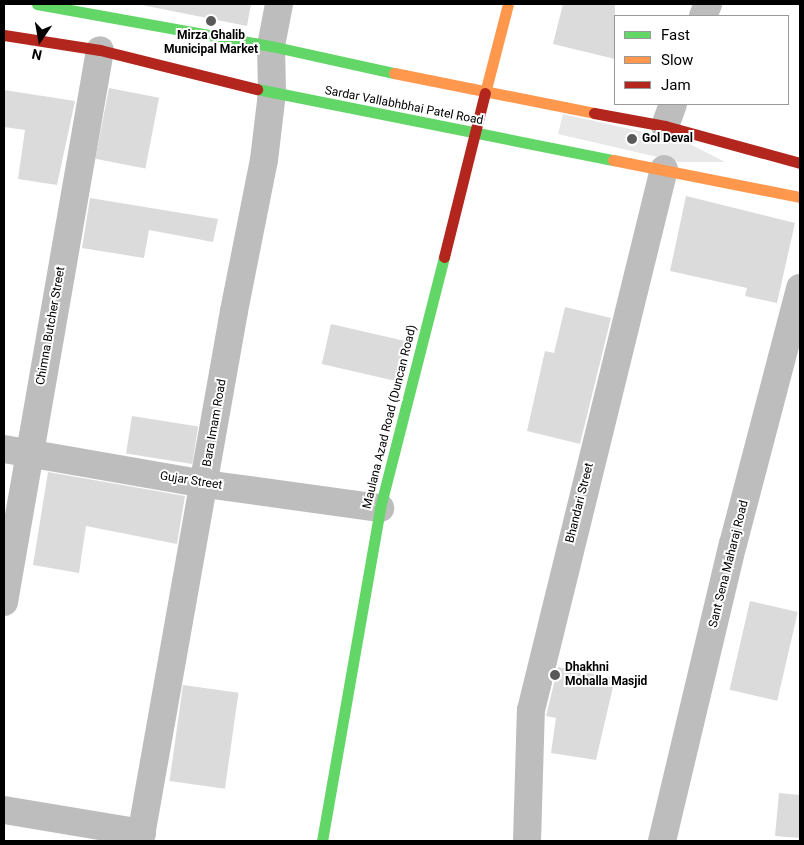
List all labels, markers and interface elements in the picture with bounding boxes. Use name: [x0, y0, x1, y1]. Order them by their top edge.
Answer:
north arrow: [15, 15, 65, 65]
marker: Mirza Ghalib Municipal Market: [205, 15, 217, 27]
legend: [614, 15, 789, 105]
text: Fast: [661, 26, 690, 44]
place label: Mirza Ghalib Municipal Market: [164, 29, 258, 57]
text: N: [30, 46, 43, 64]
text: Slow: [661, 51, 693, 69]
text: Jam: [661, 76, 691, 94]
street label: Sardar Vallabhbhai Patel Road: [324, 84, 484, 128]
place label: Gol Deval: [642, 132, 693, 146]
marker: Gol Deval: [626, 133, 638, 145]
street label: Chimna Butcher Street: [33, 266, 69, 386]
street label: Maulana Azad Road (Duncan Road): [360, 323, 420, 511]
street label: Bara Imam Road: [200, 378, 230, 468]
street label: Bhandari Street: [563, 461, 597, 545]
street label: Gujar Street: [159, 469, 223, 493]
street label: Sant Sena Maharaj Road: [706, 499, 752, 629]
place label: Dhakhni Mohalla Masjid: [565, 661, 647, 689]
marker: Dhakhni Mohalla Masjid: [549, 669, 561, 681]

